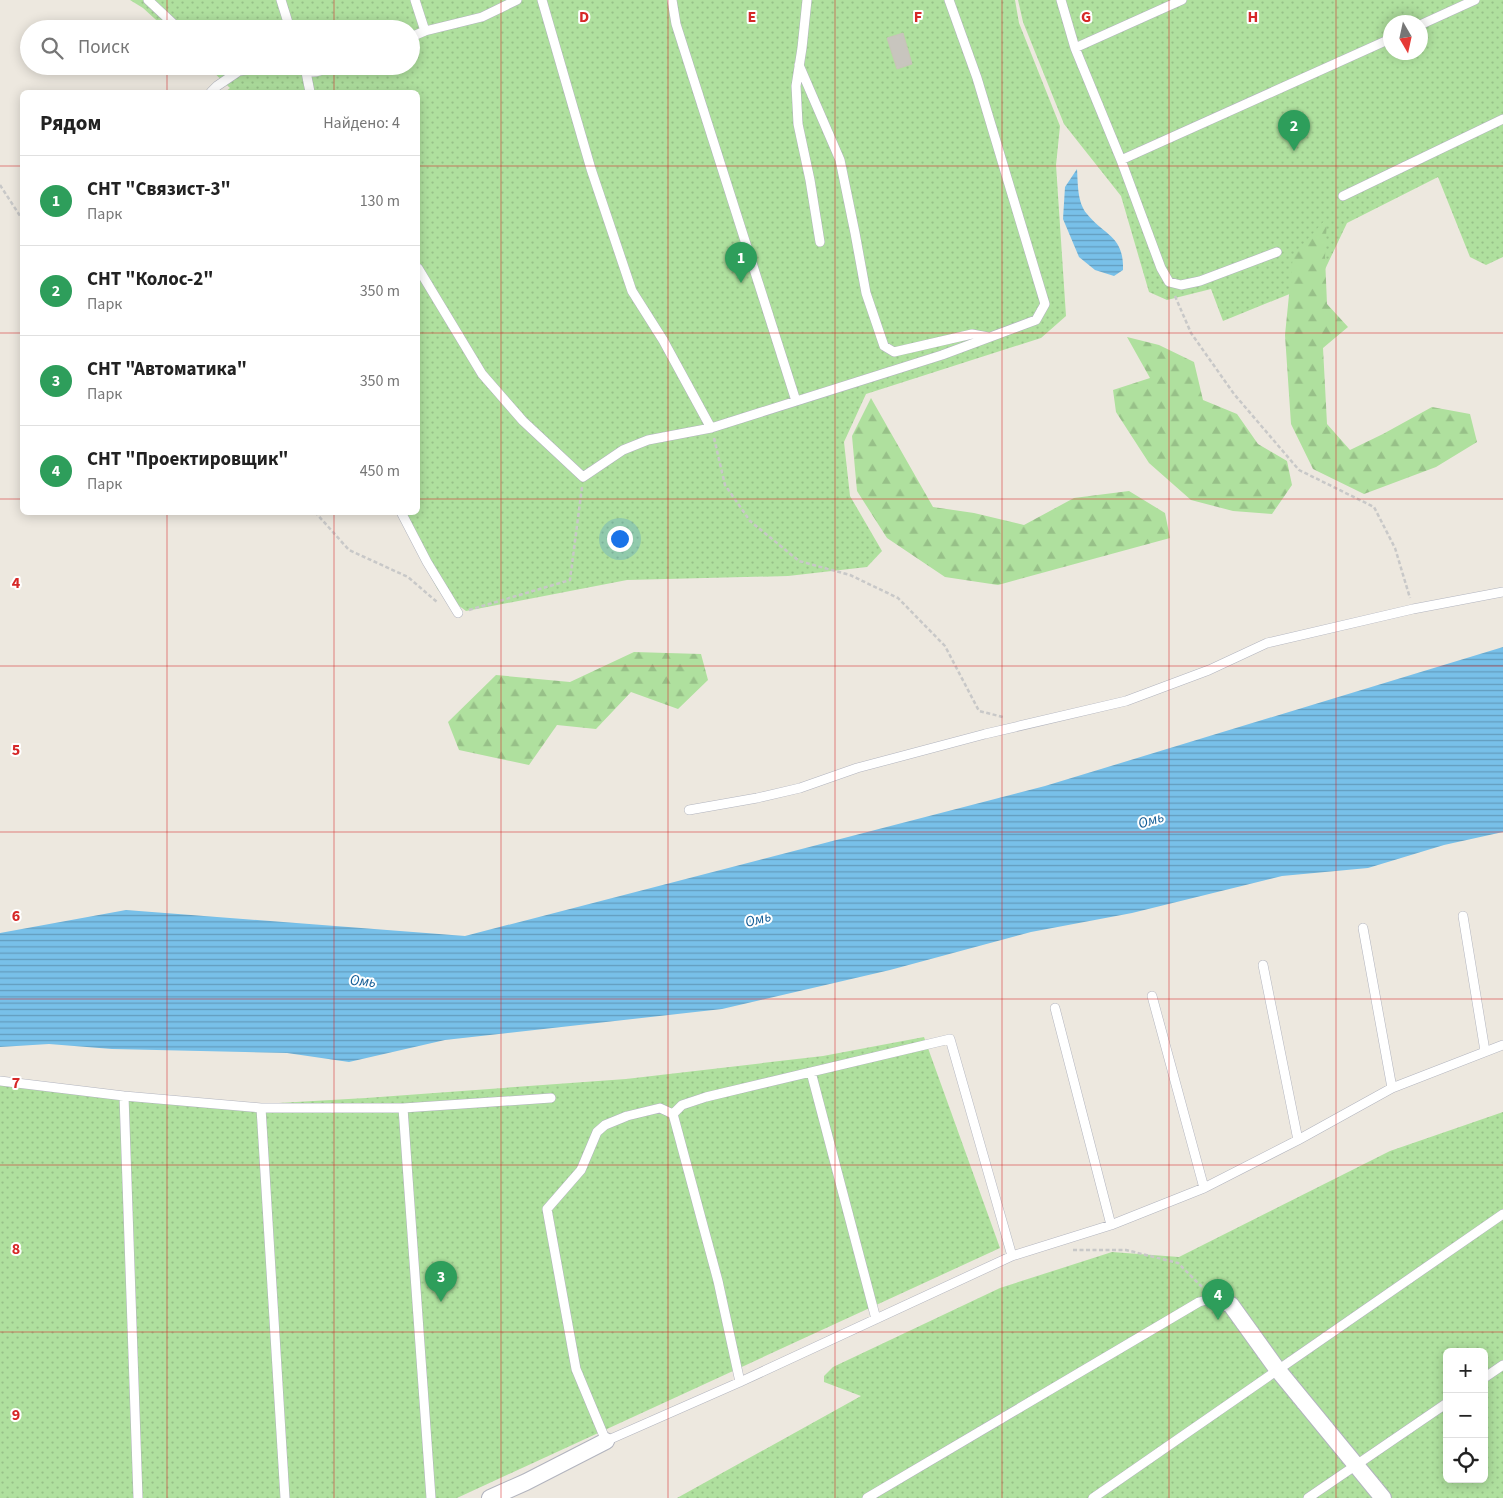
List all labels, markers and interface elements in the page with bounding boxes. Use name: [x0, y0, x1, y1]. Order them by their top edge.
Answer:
text: D: [579, 6, 589, 28]
text: E: [748, 6, 756, 28]
text: F: [914, 6, 922, 28]
text: G: [1081, 6, 1091, 28]
text: H: [1248, 6, 1258, 28]
north arrow: [1383, 15, 1428, 60]
search box: [20, 20, 420, 75]
icon: search: [38, 34, 66, 62]
text: Поиск: [78, 34, 129, 61]
text: Рядом: [40, 108, 101, 138]
pin: 2: [1278, 110, 1310, 151]
text: Найдено: 4: [323, 112, 400, 134]
text: СНТ "Связист-3": [87, 176, 231, 203]
text: 1: [52, 190, 60, 212]
text: 130 m: [360, 190, 400, 212]
text: Парк: [87, 203, 122, 225]
pin: 1: [725, 242, 757, 283]
text: СНТ "Колос-2": [87, 266, 214, 293]
text: 2: [52, 280, 60, 302]
text: 350 m: [360, 280, 400, 302]
text: Парк: [87, 293, 122, 315]
text: СНТ "Автоматика": [87, 356, 247, 383]
text: 3: [52, 370, 60, 392]
text: 350 m: [360, 370, 400, 392]
text: Парк: [87, 383, 122, 405]
text: СНТ "Проектировщик": [87, 446, 289, 473]
text: 4: [52, 460, 60, 482]
text: 450 m: [360, 460, 400, 482]
text: Парк: [87, 473, 122, 495]
your location: [607, 526, 633, 552]
text: 4: [12, 572, 21, 594]
text: 5: [12, 739, 20, 761]
water label: Омь: [1136, 807, 1167, 834]
text: 6: [12, 905, 20, 927]
water label: Омь: [743, 906, 773, 933]
water label: Омь: [349, 970, 377, 993]
text: 7: [12, 1072, 20, 1094]
text: 8: [12, 1238, 20, 1260]
pin: 3: [425, 1261, 457, 1302]
pin: 4: [1202, 1279, 1234, 1320]
map controls: [1443, 1348, 1488, 1483]
button: +: [1443, 1348, 1488, 1393]
button: −: [1443, 1393, 1488, 1438]
text: 9: [12, 1404, 20, 1426]
button: locate: [1443, 1438, 1488, 1483]

